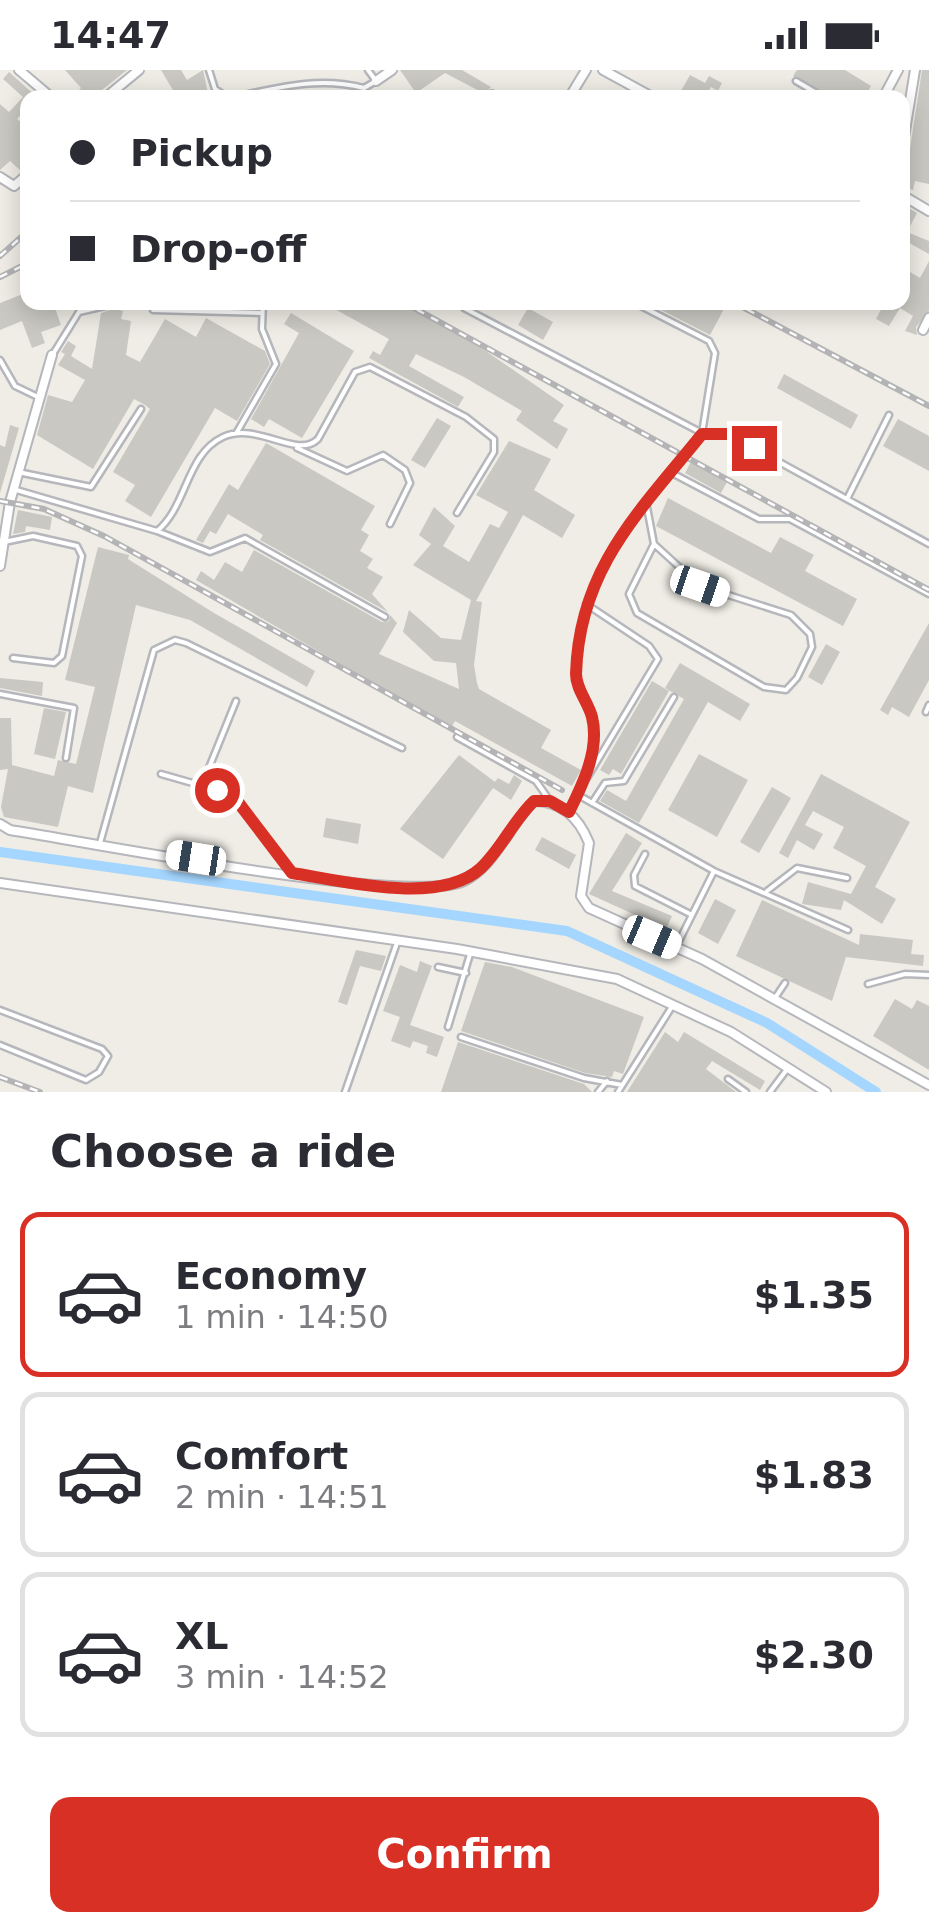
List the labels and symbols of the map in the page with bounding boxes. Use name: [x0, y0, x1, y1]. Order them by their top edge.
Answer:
route end: [732, 426, 777, 471]
car: [667, 562, 733, 610]
route start: [195, 768, 240, 813]
car: [164, 838, 228, 878]
car: [619, 911, 685, 963]

